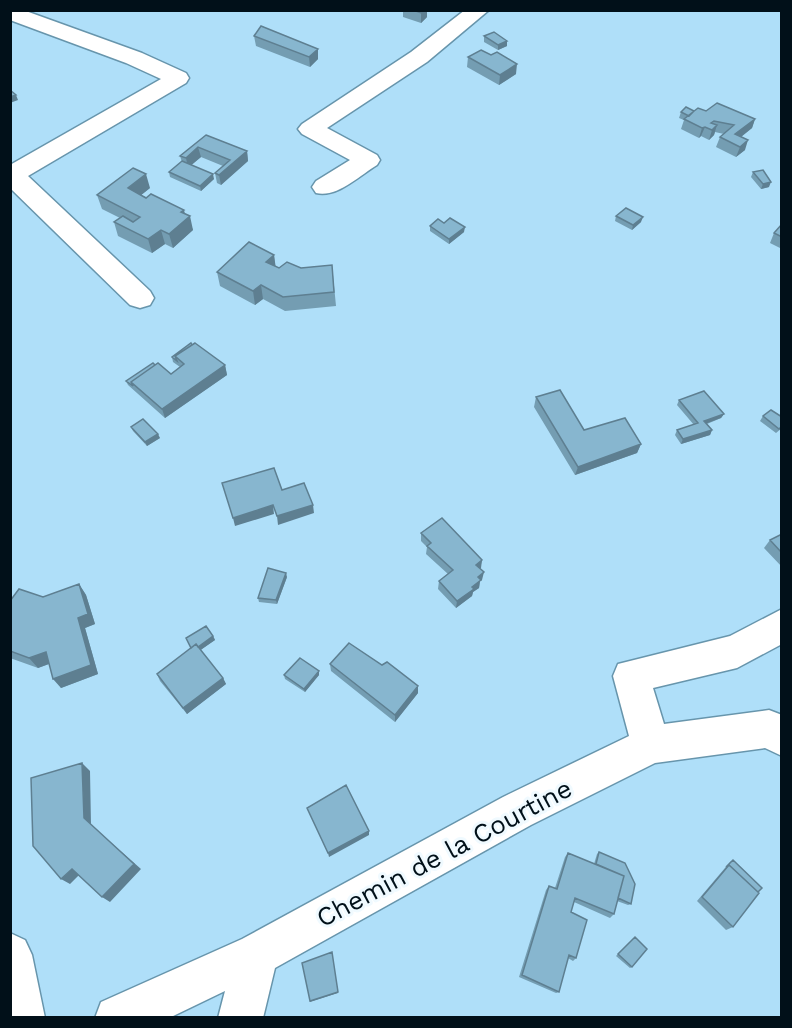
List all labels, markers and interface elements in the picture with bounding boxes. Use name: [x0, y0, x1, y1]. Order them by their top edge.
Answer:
street label: Chemin de la Courtine: [311, 773, 577, 933]

